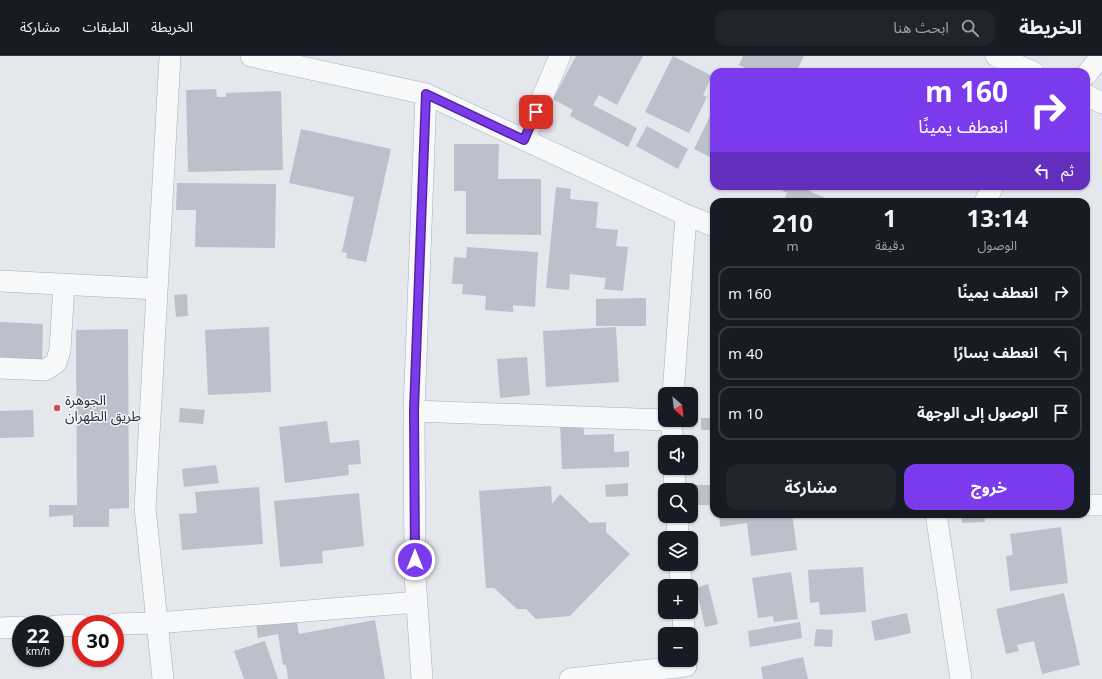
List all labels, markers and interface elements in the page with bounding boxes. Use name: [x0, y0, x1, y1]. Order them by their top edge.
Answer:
search box: [715, 10, 995, 46]
text: الخريطة: [1019, 14, 1082, 40]
text: مشاركة: [20, 17, 60, 36]
text: الطبقات: [82, 17, 129, 36]
text: الخريطة: [151, 17, 193, 36]
text: ابحث هنا: [893, 17, 949, 37]
icon: search: [959, 17, 981, 39]
text: 160 m: [925, 72, 1008, 110]
icon: right: [1022, 84, 1074, 136]
pin: [519, 95, 553, 129]
icon: arrive: [525, 101, 547, 123]
text: انعطف يمينًا: [918, 114, 1008, 138]
icon: left: [1031, 160, 1053, 182]
text: ثم: [1061, 160, 1074, 180]
text: 1: [883, 201, 897, 234]
text: 13:14: [966, 201, 1028, 234]
text: 210: [772, 206, 813, 239]
text: دقيقة: [875, 236, 905, 254]
text: الوصول: [978, 236, 1017, 254]
text: m: [786, 237, 799, 255]
text: انعطف يمينًا: [957, 282, 1038, 302]
icon: right: [1050, 282, 1072, 304]
text: 160 m: [728, 283, 772, 303]
text: انعطف يسارًا: [954, 342, 1038, 362]
icon: left: [1050, 342, 1072, 364]
text: 40 m: [728, 343, 763, 363]
north arrow: [658, 387, 698, 427]
map controls: [658, 387, 698, 667]
place label: الجوهرة طريق الظهران: [65, 390, 141, 426]
text: الوصول إلى الوجهة: [917, 402, 1038, 422]
icon: arrive: [1050, 402, 1072, 424]
marker: الجوهرة طريق الظهران: [52, 403, 62, 413]
text: 10 m: [728, 403, 763, 423]
button: sound: [658, 435, 698, 475]
button: مشاركة: [726, 464, 896, 510]
button: خروج: [904, 464, 1074, 510]
button: search: [658, 483, 698, 523]
button: layers: [658, 531, 698, 571]
position arrow: [394, 539, 436, 581]
button: +: [658, 579, 698, 619]
speed limit sign: 30: [72, 615, 124, 667]
text: 22: [27, 622, 49, 649]
button: −: [658, 627, 698, 667]
text: km/h: [26, 644, 50, 658]

